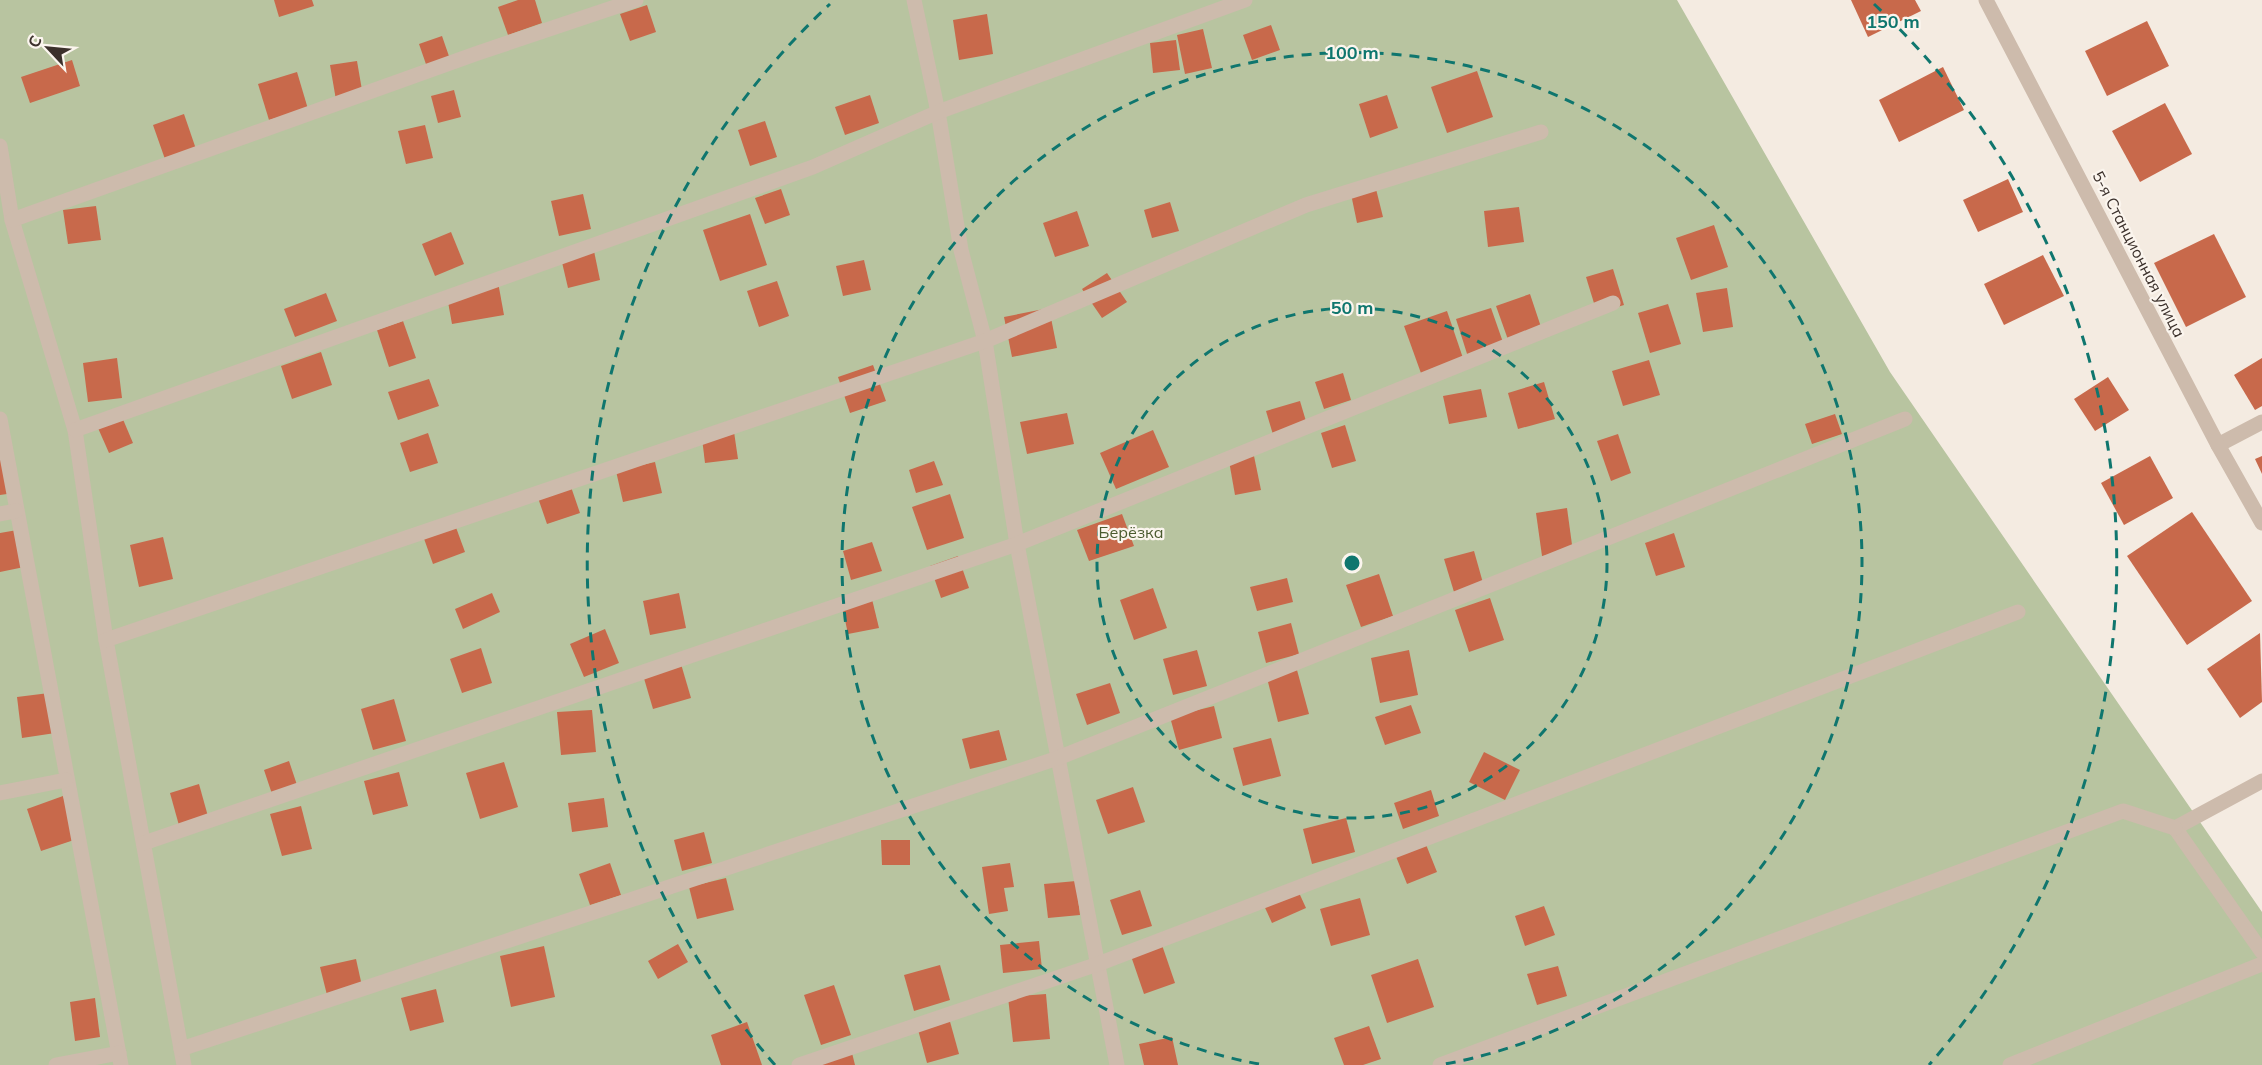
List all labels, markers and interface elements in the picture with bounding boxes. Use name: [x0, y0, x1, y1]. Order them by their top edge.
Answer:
text: 150 m: [1866, 10, 1920, 33]
north arrow: [18, 18, 78, 78]
text: С: [23, 32, 46, 51]
text: 100 m: [1325, 41, 1379, 64]
street label: 5-я Станционная улица: [2088, 167, 2190, 341]
text: 50 m: [1331, 296, 1373, 319]
park label: Берёзка: [1099, 522, 1163, 542]
centre of rings: [1342, 553, 1362, 573]

